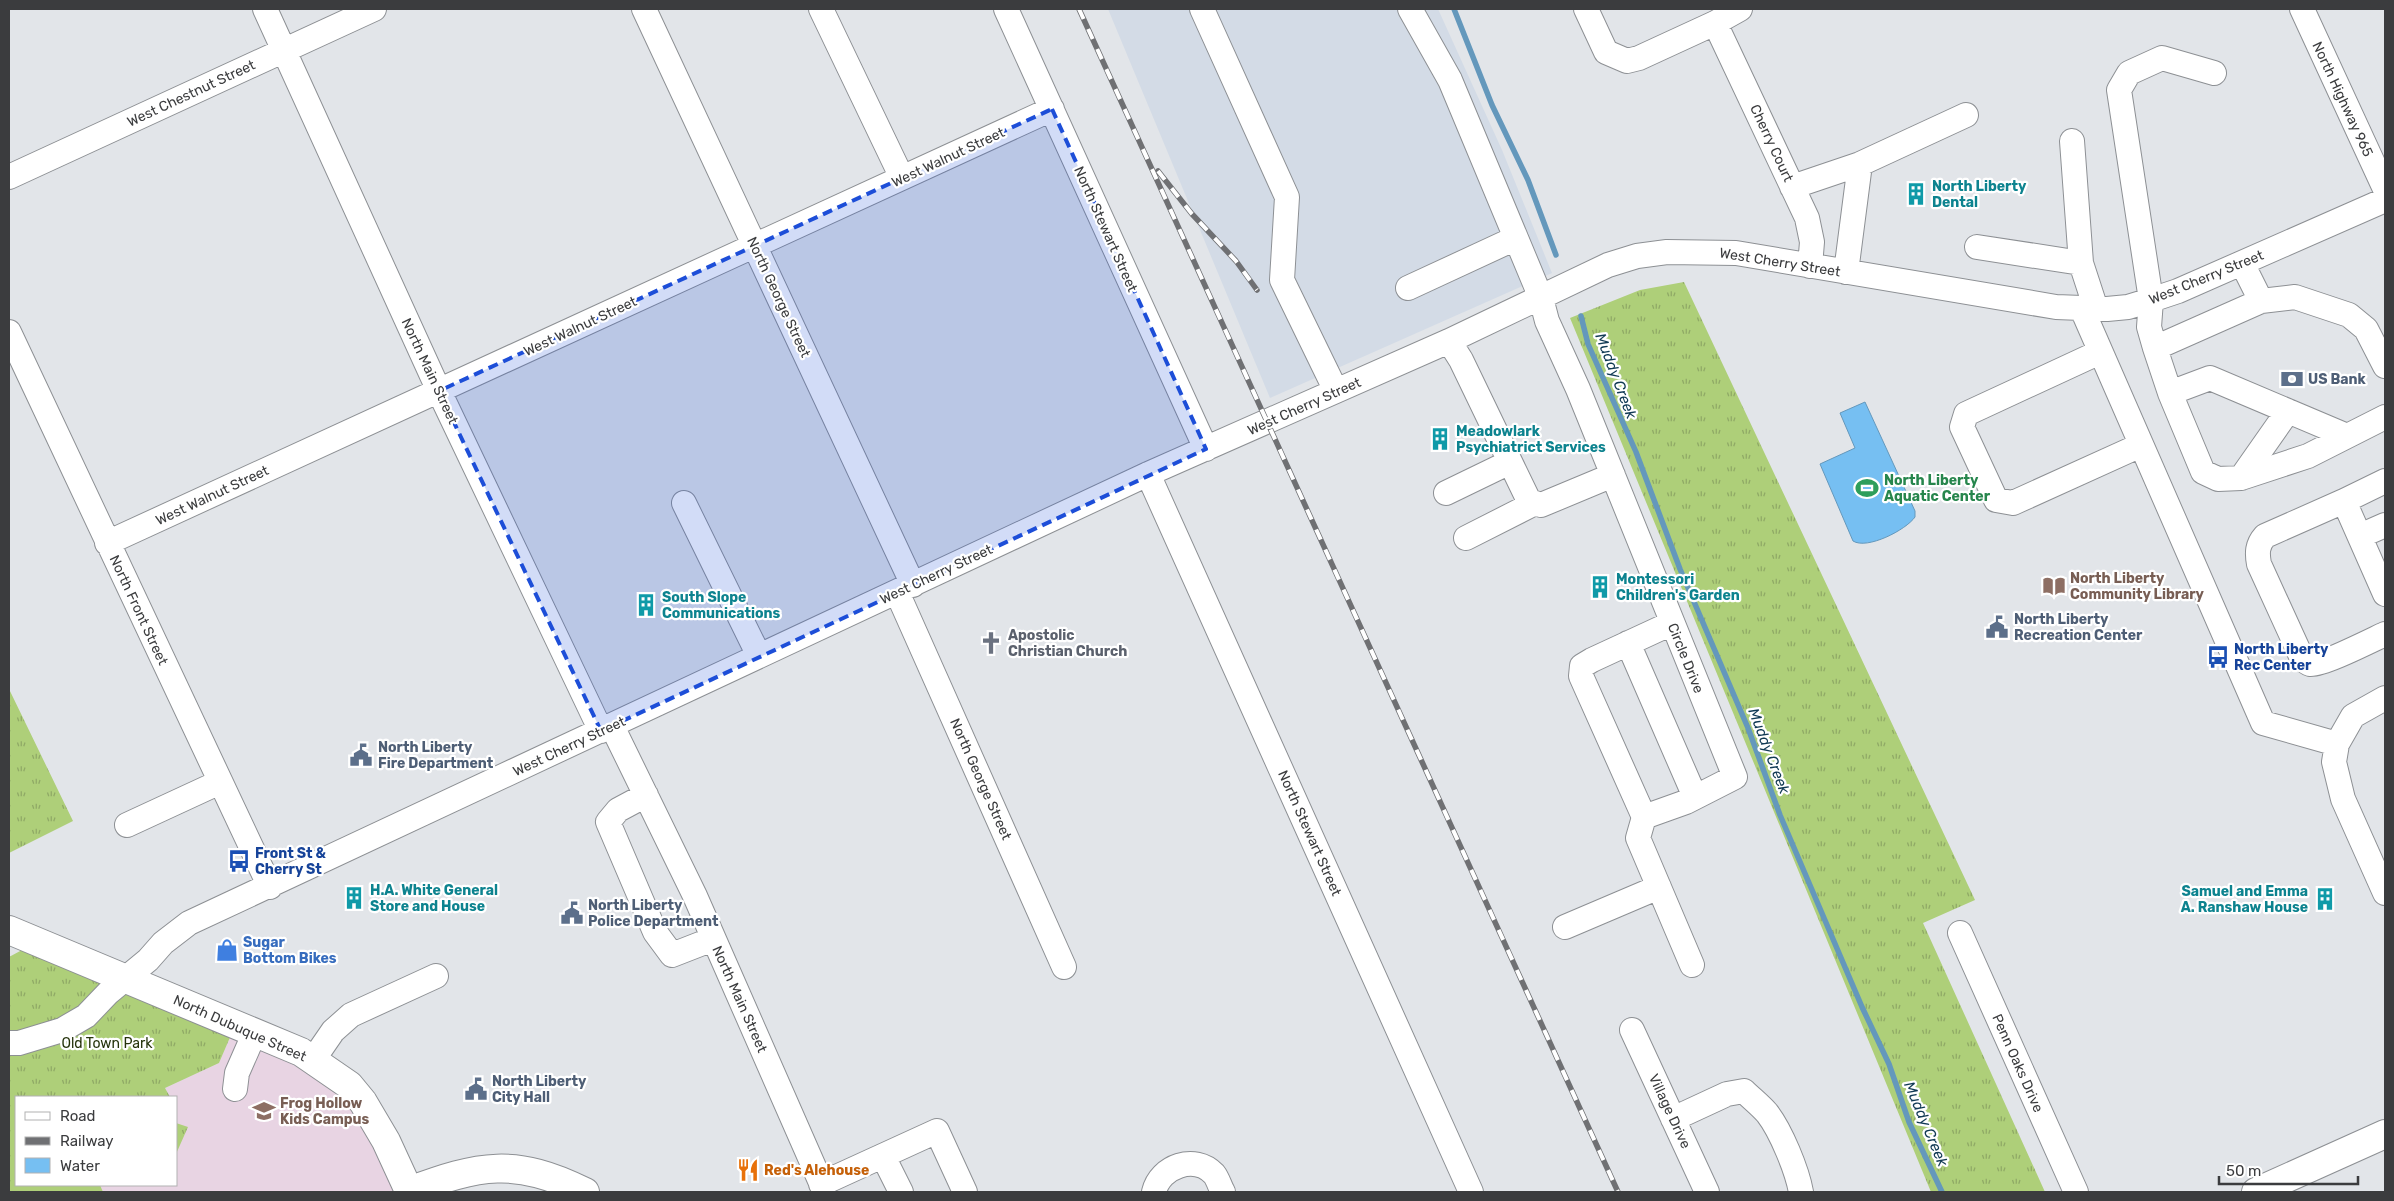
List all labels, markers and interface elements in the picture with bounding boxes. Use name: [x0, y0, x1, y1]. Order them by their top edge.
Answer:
street label: North Highway 965: [2308, 39, 2377, 159]
street label: West Chestnut Street: [124, 56, 258, 131]
street label: Cherry Court: [1746, 102, 1797, 185]
street label: West Walnut Street: [889, 124, 1008, 191]
street label: North Stewart Street: [1070, 164, 1141, 295]
place label: North Liberty Dental: [1932, 178, 2027, 211]
building icon: North Liberty Dental: [1903, 181, 1929, 207]
street label: North George Street: [743, 234, 814, 361]
street label: West Cherry Street: [1718, 245, 1842, 281]
street label: West Cherry Street: [2146, 246, 2267, 308]
street label: West Walnut Street: [521, 293, 640, 360]
street label: North Main Street: [398, 315, 462, 427]
water label: Muddy Creek: [1591, 330, 1641, 422]
bank icon: US Bank: [2279, 366, 2305, 392]
place label: US Bank: [2308, 371, 2367, 388]
street label: West Cherry Street: [1245, 374, 1364, 439]
place label: Meadowlark Psychiatrict Services: [1456, 423, 1606, 456]
building icon: Meadowlark Psychiatrict Services: [1427, 426, 1453, 452]
street label: West Walnut Street: [153, 462, 272, 529]
place label: North Liberty Aquatic Center: [1884, 472, 1991, 505]
sports icon: North Liberty Aquatic Center: [1854, 475, 1880, 501]
street label: West Cherry Street: [877, 541, 996, 608]
street label: North Front Street: [106, 552, 172, 668]
place label: North Liberty Community Library: [2070, 570, 2205, 603]
place label: Montessori Children's Garden: [1616, 571, 1740, 604]
library icon: North Liberty Community Library: [2041, 573, 2067, 599]
building icon: Montessori Children's Garden: [1587, 574, 1613, 600]
place label: South Slope Communications: [662, 589, 781, 622]
building icon: South Slope Communications: [633, 592, 659, 618]
place label: North Liberty Recreation Center: [2014, 611, 2143, 644]
public building icon: North Liberty Recreation Center: [1984, 614, 2010, 640]
street label: Circle Drive: [1664, 621, 1707, 696]
place label: Apostolic Christian Church: [1008, 627, 1127, 660]
church icon: Apostolic Christian Church: [978, 630, 1004, 656]
place label: North Liberty Rec Center: [2234, 641, 2329, 674]
bus stop icon: North Liberty Rec Center: [2205, 644, 2231, 670]
water label: Muddy Creek: [1744, 705, 1794, 797]
street label: West Cherry Street: [510, 713, 629, 780]
street label: North George Street: [946, 716, 1015, 843]
place label: North Liberty Fire Department: [378, 739, 494, 772]
public building icon: North Liberty Fire Department: [348, 742, 374, 768]
street label: North Stewart Street: [1274, 768, 1345, 899]
place label: Front St & Cherry St: [255, 845, 327, 878]
bus stop icon: Front St & Cherry St: [226, 848, 252, 874]
place label: H.A. White General Store and House: [370, 882, 498, 915]
place label: Samuel and Emma A. Ranshaw House: [2181, 883, 2308, 916]
building icon: H.A. White General Store and House: [341, 885, 367, 911]
building icon: Samuel and Emma A. Ranshaw House: [2312, 886, 2338, 912]
place label: North Liberty Police Department: [588, 897, 719, 930]
public building icon: North Liberty Police Department: [559, 900, 585, 926]
place label: Sugar Bottom Bikes: [243, 934, 337, 967]
shop icon: Sugar Bottom Bikes: [214, 937, 240, 963]
street label: North Main Street: [708, 943, 771, 1056]
street label: North Dubuque Street: [171, 991, 309, 1066]
street label: Penn Oaks Drive: [1988, 1011, 2047, 1115]
park label: Old Town Park: [61, 1035, 153, 1052]
street label: Village Drive: [1645, 1071, 1694, 1151]
place label: North Liberty City Hall: [492, 1073, 587, 1106]
public building icon: North Liberty City Hall: [463, 1076, 489, 1102]
water label: Muddy Creek: [1900, 1079, 1952, 1169]
place label: Frog Hollow Kids Campus: [280, 1095, 370, 1128]
legend: [15, 1096, 178, 1186]
school or university icon: Frog Hollow Kids Campus: [251, 1098, 277, 1124]
text: Road: [60, 1107, 96, 1125]
text: Railway: [60, 1132, 114, 1150]
scale bar: [2219, 1154, 2358, 1186]
text: Water: [60, 1157, 100, 1175]
restaurant icon: Red's Alehouse: [735, 1157, 761, 1183]
place label: Red's Alehouse: [764, 1162, 869, 1179]
text: 50 m: [2226, 1162, 2261, 1180]

